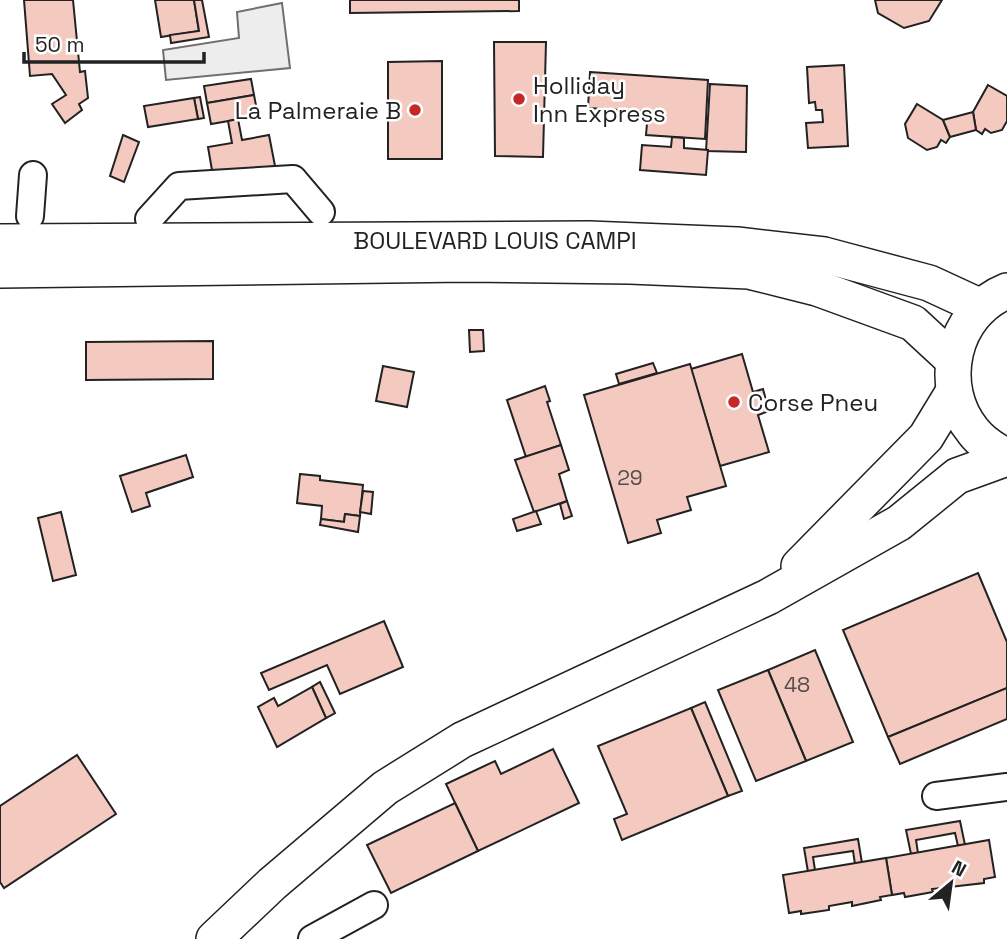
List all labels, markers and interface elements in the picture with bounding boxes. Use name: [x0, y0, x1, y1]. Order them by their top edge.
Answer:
scale bar: [24, 21, 205, 65]
text: 50 m: [35, 31, 85, 58]
place label: Holliday Inn Express: [533, 70, 666, 129]
marker: Holliday Inn Express: [511, 91, 527, 107]
place label: La Palmeraie B: [235, 95, 401, 126]
marker: La Palmeraie B: [407, 102, 423, 118]
street label: BOULEVARD LOUIS CAMPI: [353, 225, 637, 256]
place label: Corse Pneu: [748, 387, 878, 418]
marker: Corse Pneu: [726, 394, 742, 410]
house number: 29: [617, 464, 643, 491]
house number: 48: [784, 671, 810, 698]
north arrow: [916, 848, 986, 918]
text: N: [947, 855, 971, 883]

